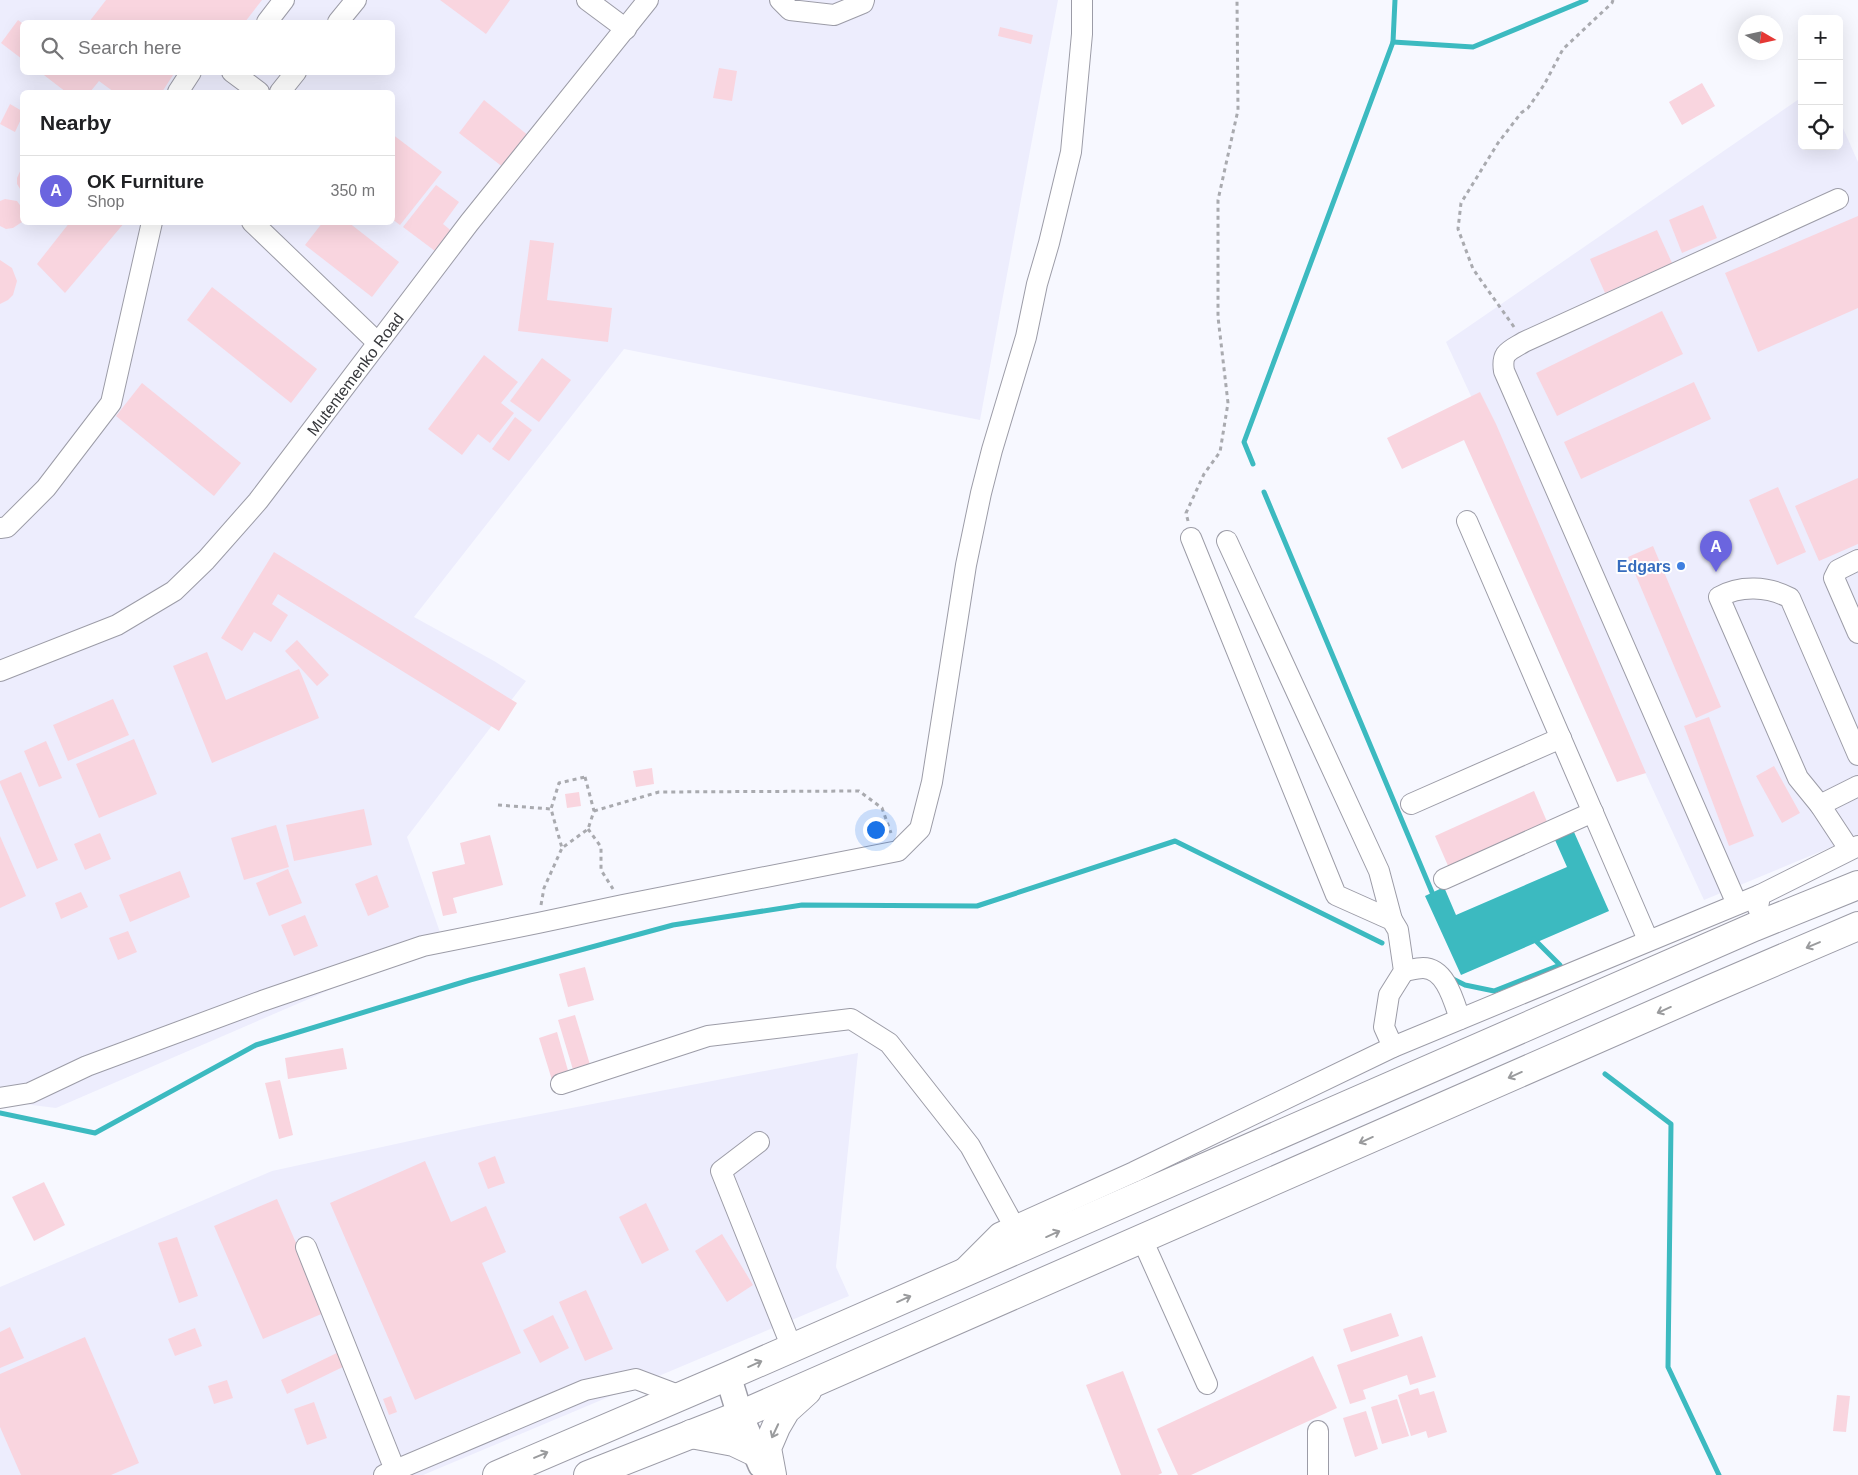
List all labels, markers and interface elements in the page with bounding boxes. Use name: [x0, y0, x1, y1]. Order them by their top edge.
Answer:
north arrow: [1738, 15, 1783, 60]
map controls: [1798, 15, 1843, 150]
button: +: [1798, 15, 1843, 60]
search box: [20, 20, 395, 75]
icon: search: [38, 34, 66, 62]
text: Search here: [78, 37, 182, 58]
button: −: [1798, 60, 1843, 105]
button: locate: [1798, 105, 1843, 150]
text: Nearby: [40, 111, 111, 134]
text: OK Furniture: [87, 171, 204, 192]
text: A: [50, 182, 62, 199]
text: 350 m: [331, 182, 375, 199]
text: Shop: [87, 193, 124, 210]
street label: Mutentemenko Road: [304, 310, 407, 439]
pin: A: [1700, 531, 1732, 572]
place label: Edgars: [1617, 558, 1671, 575]
marker: Edgars: [1675, 560, 1687, 572]
your location: [863, 817, 889, 843]
one-way arrow: [1806, 941, 1821, 951]
one-way arrow: [1657, 1005, 1672, 1015]
one-way arrow: [1508, 1070, 1523, 1080]
one-way arrow: [1359, 1136, 1374, 1146]
one-way arrow: [1045, 1229, 1060, 1239]
one-way arrow: [896, 1294, 911, 1304]
one-way arrow: [747, 1359, 762, 1369]
one-way arrow: [769, 1423, 779, 1438]
one-way arrow: [534, 1450, 549, 1459]

